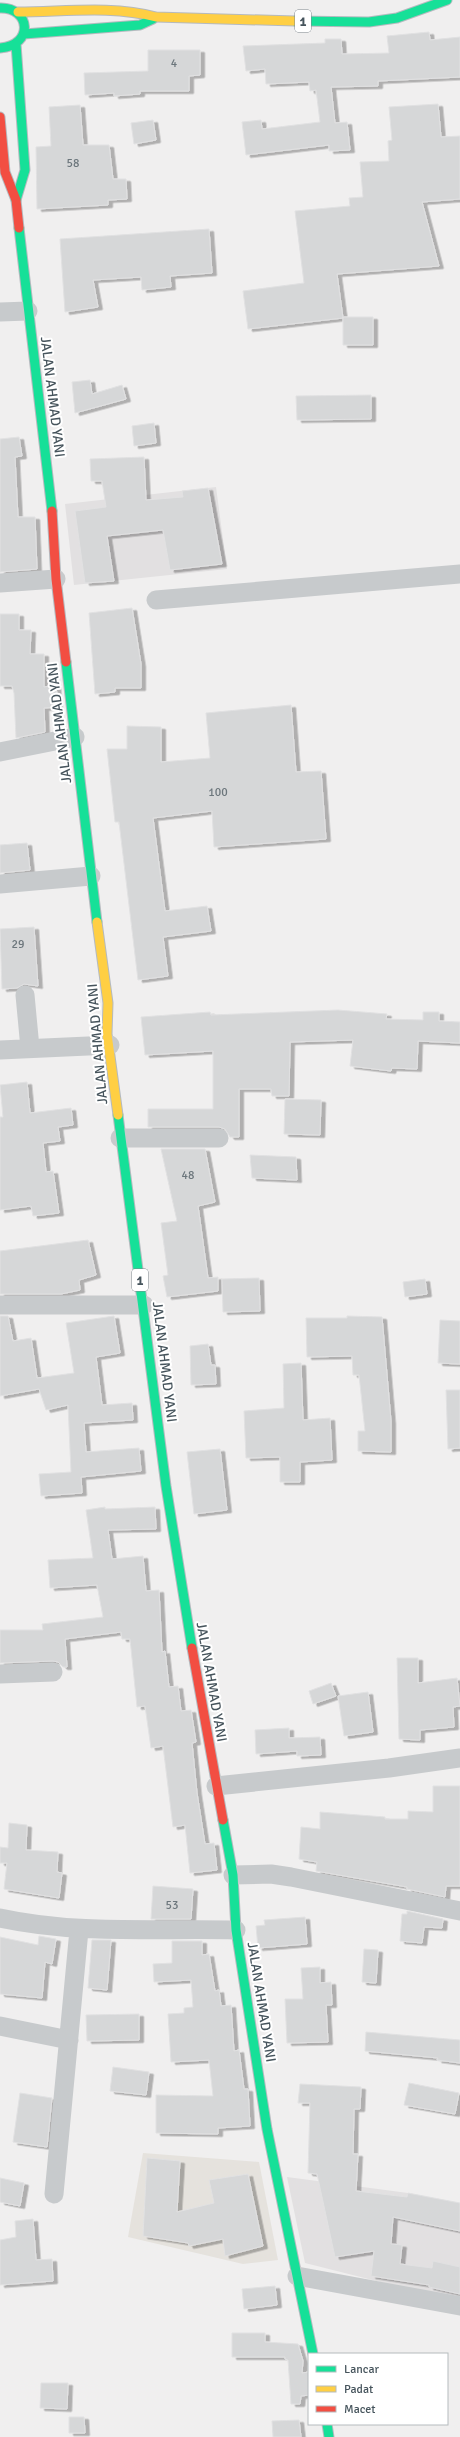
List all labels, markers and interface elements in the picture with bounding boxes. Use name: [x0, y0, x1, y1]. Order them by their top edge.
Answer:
road number: 1: [295, 10, 311, 32]
house number: 4: [171, 56, 178, 71]
house number: 58: [67, 156, 79, 171]
street label: JALAN AHMAD YANI: [37, 336, 68, 458]
street label: JALAN AHMAD YANI: [44, 662, 75, 784]
house number: 100: [208, 785, 228, 800]
house number: 29: [12, 937, 24, 952]
street label: JALAN AHMAD YANI: [84, 983, 111, 1105]
house number: 48: [182, 1168, 194, 1183]
road number: 1: [132, 1269, 148, 1291]
street label: JALAN AHMAD YANI: [149, 1301, 180, 1423]
street label: JALAN AHMAD YANI: [193, 1621, 230, 1743]
house number: 53: [166, 1898, 178, 1913]
street label: JALAN AHMAD YANI: [244, 1941, 279, 2063]
legend: [308, 2353, 448, 2425]
text: Lancar: [344, 2362, 380, 2377]
text: Padat: [344, 2382, 373, 2397]
text: Macet: [344, 2402, 376, 2417]

